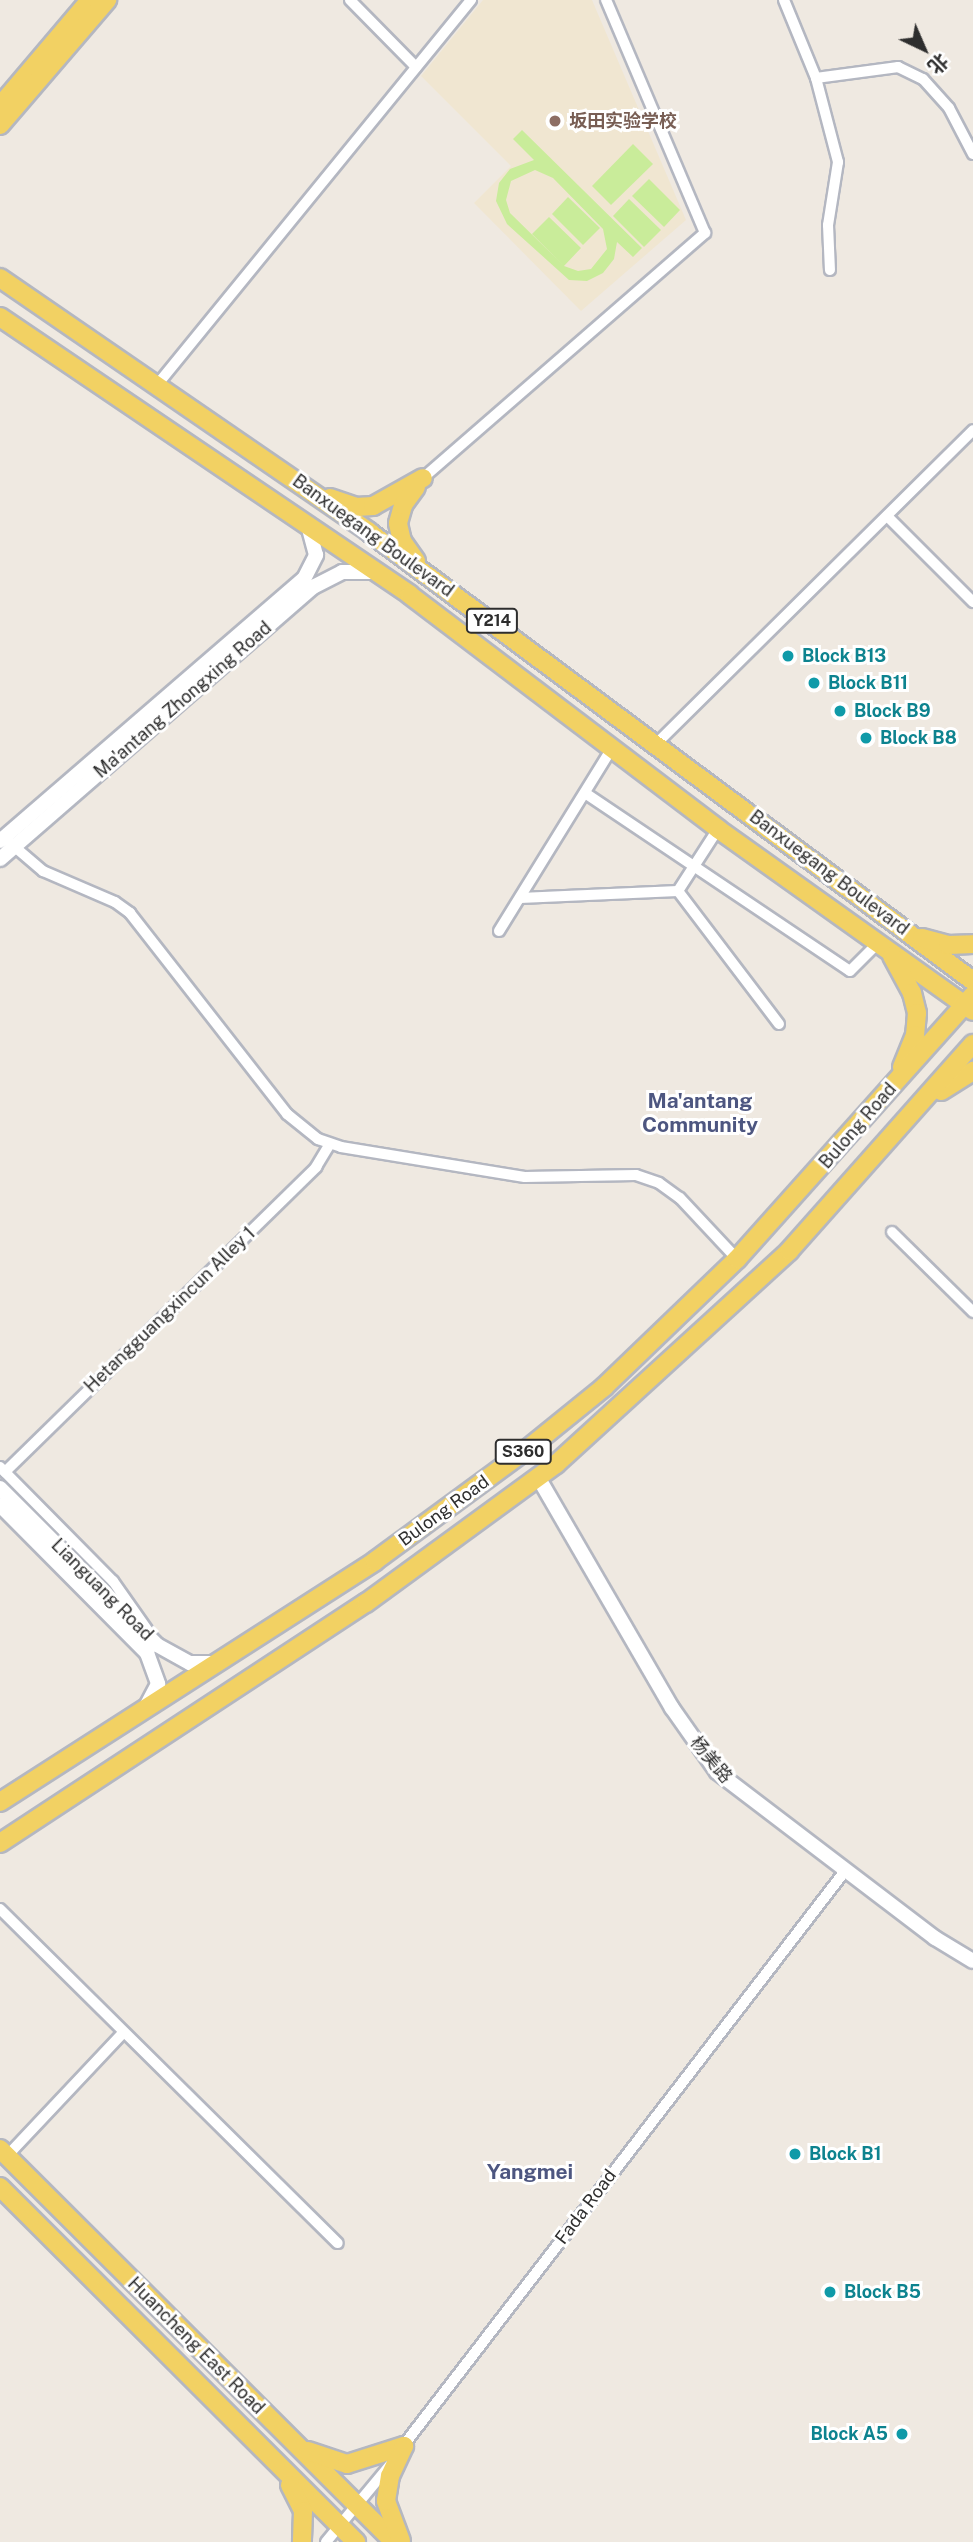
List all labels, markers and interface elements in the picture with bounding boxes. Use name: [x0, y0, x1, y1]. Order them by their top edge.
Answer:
north arrow: [889, 14, 959, 84]
text: 北: [924, 50, 953, 79]
place label: 坂田实验学校: [569, 110, 677, 132]
marker: 坂田实验学校: [547, 113, 563, 129]
street label: Banxuegang Boulevard: [288, 470, 458, 602]
road number: Y214: [466, 608, 518, 634]
street label: Ma'antang Zhongxing Road: [90, 617, 276, 783]
place label: Block B13: [802, 645, 886, 667]
marker: Block B13: [780, 648, 796, 664]
place label: Block B11: [828, 672, 908, 694]
marker: Block B11: [806, 675, 822, 691]
place label: Block B9: [854, 700, 931, 722]
marker: Block B9: [832, 703, 848, 719]
place label: Block B8: [880, 727, 957, 749]
marker: Block B8: [858, 730, 874, 746]
street label: Banxuegang Boulevard: [745, 806, 913, 940]
street label: Bulong Road: [815, 1079, 901, 1173]
district label: Ma'antang Community: [642, 1088, 758, 1138]
street label: Hetangguangxincun Alley 1: [80, 1223, 260, 1397]
road number: S360: [493, 1440, 553, 1464]
street label: Bulong Road: [395, 1471, 493, 1551]
street label: Lianguang Road: [47, 1535, 157, 1645]
street label: 杨美路: [685, 1732, 737, 1788]
place label: Block B1: [809, 2143, 881, 2165]
marker: Block B1: [787, 2146, 803, 2162]
district label: Yangmei: [487, 2159, 573, 2185]
street label: Fada Road: [551, 2165, 621, 2249]
street label: Huancheng East Road: [123, 2273, 269, 2419]
place label: Block B5: [844, 2281, 921, 2303]
marker: Block B5: [822, 2284, 838, 2300]
place label: Block A5: [810, 2423, 888, 2445]
marker: Block A5: [894, 2426, 910, 2442]

